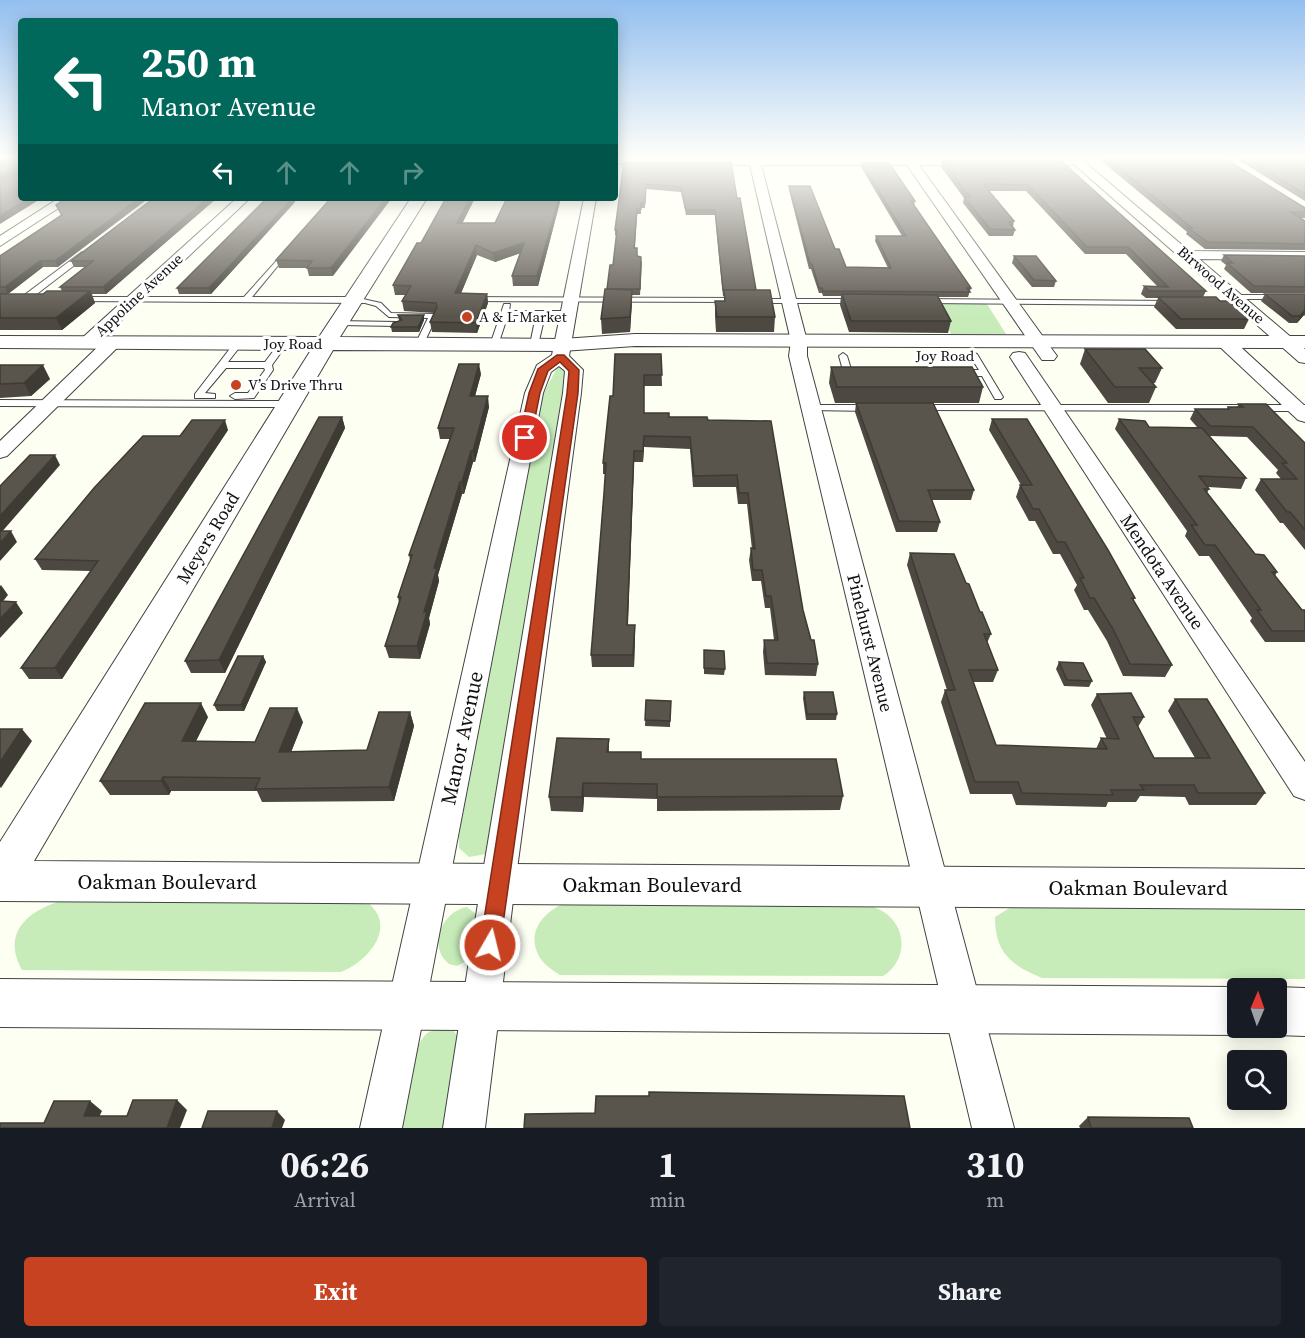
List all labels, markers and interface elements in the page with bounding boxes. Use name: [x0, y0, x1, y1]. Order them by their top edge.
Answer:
text: 250 m: [141, 33, 256, 91]
icon: left: [42, 42, 120, 120]
text: Manor Avenue: [141, 88, 316, 125]
icon: left: [207, 156, 240, 189]
icon: ahead: [270, 156, 303, 189]
icon: ahead: [333, 156, 366, 189]
icon: right: [396, 156, 429, 189]
street label: Birwood Avenue: [1173, 241, 1270, 329]
street label: Appoline Avenue: [90, 248, 188, 341]
place label: A & L Market: [479, 306, 567, 327]
marker: A & L Market: [460, 310, 474, 324]
street label: Joy Road: [263, 333, 323, 354]
street label: Joy Road: [915, 345, 975, 366]
place label: V’s Drive Thru: [248, 374, 343, 395]
marker: V’s Drive Thru: [229, 378, 243, 392]
pin: [499, 412, 550, 463]
icon: arrive: [508, 421, 541, 454]
street label: Meyers Road: [170, 487, 245, 588]
street label: Mendota Avenue: [1115, 509, 1210, 634]
street label: Pinehurst Avenue: [841, 571, 900, 715]
street label: Manor Avenue: [433, 668, 490, 807]
street label: Oakman Boulevard: [77, 867, 257, 896]
street label: Oakman Boulevard: [562, 870, 742, 899]
street label: Oakman Boulevard: [1048, 873, 1228, 902]
position arrow: [458, 913, 522, 977]
north arrow: [1227, 978, 1287, 1038]
map controls: [1227, 978, 1287, 1110]
button: search: [1227, 1050, 1287, 1110]
text: 06:26: [280, 1140, 369, 1189]
text: 1: [658, 1140, 677, 1189]
text: 310: [966, 1140, 1025, 1189]
text: Arrival: [294, 1186, 356, 1214]
text: min: [650, 1186, 686, 1214]
text: m: [986, 1186, 1004, 1214]
button: Exit: [24, 1257, 647, 1326]
button: Share: [659, 1257, 1281, 1326]

